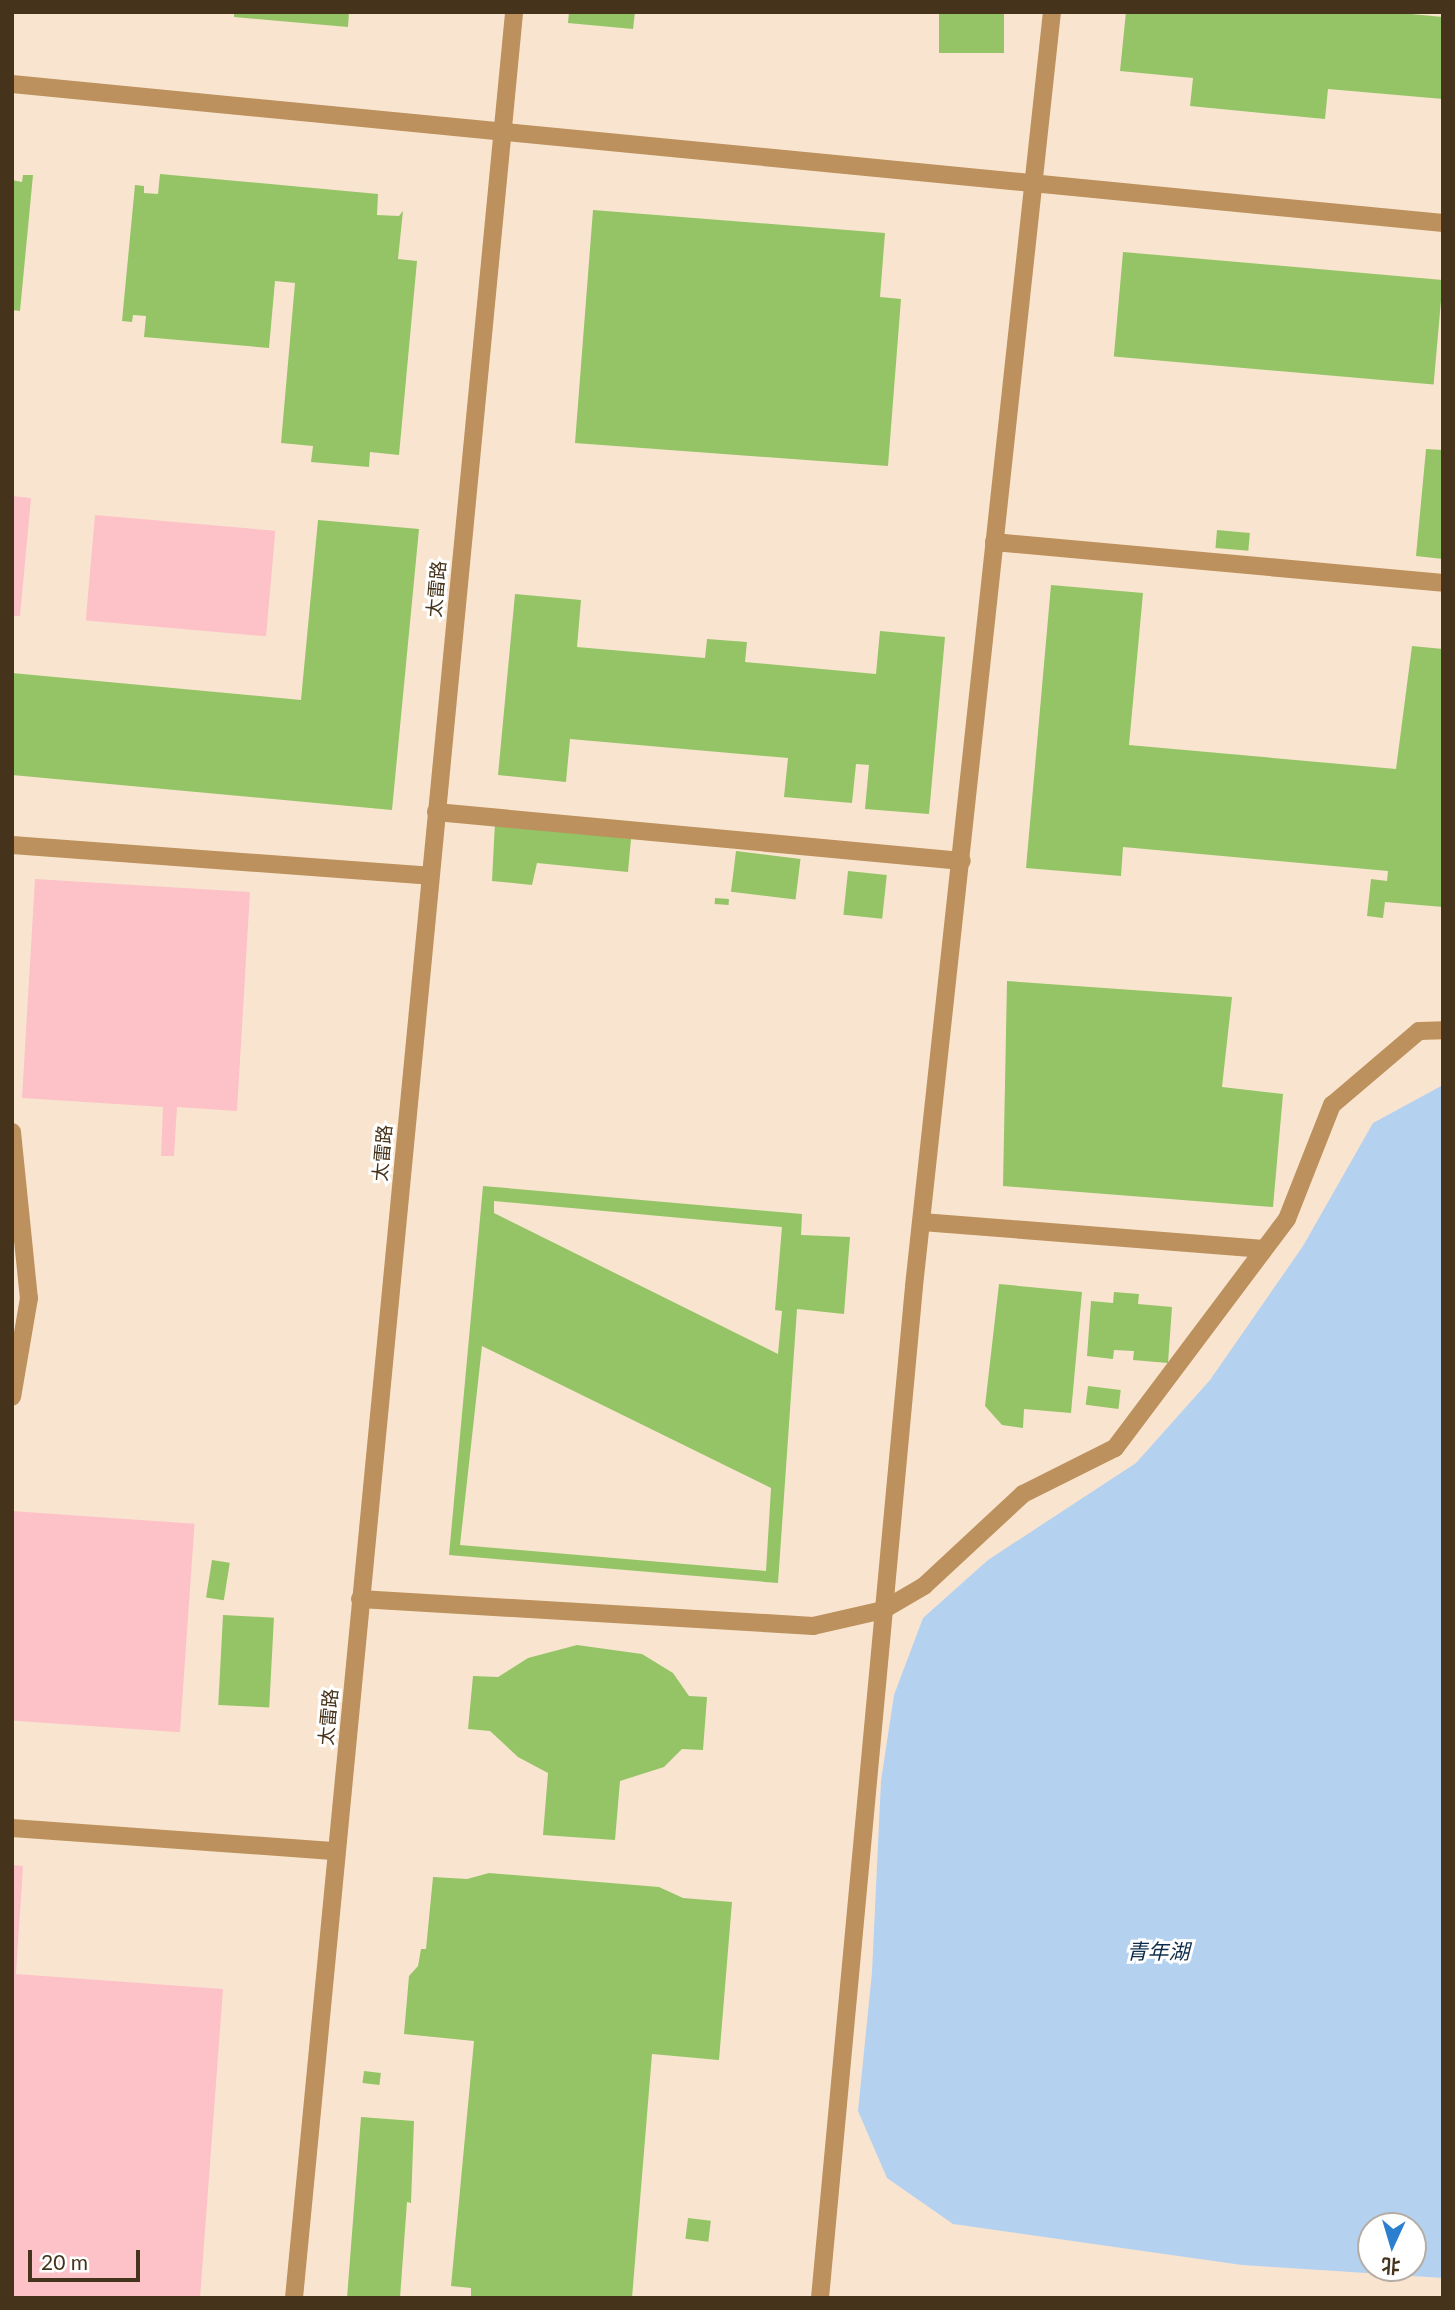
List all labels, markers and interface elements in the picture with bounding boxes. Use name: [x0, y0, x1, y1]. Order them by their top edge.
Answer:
street label: 太雷路: [422, 560, 450, 618]
street label: 太雷路: [368, 1124, 396, 1182]
street label: 太雷路: [314, 1688, 342, 1746]
water label: 青年湖: [1127, 1938, 1189, 1964]
north arrow: [1357, 2212, 1427, 2282]
scale bar: [32, 2236, 144, 2280]
text: 20 m: [41, 2249, 88, 2274]
text: 北: [1380, 2254, 1401, 2279]

